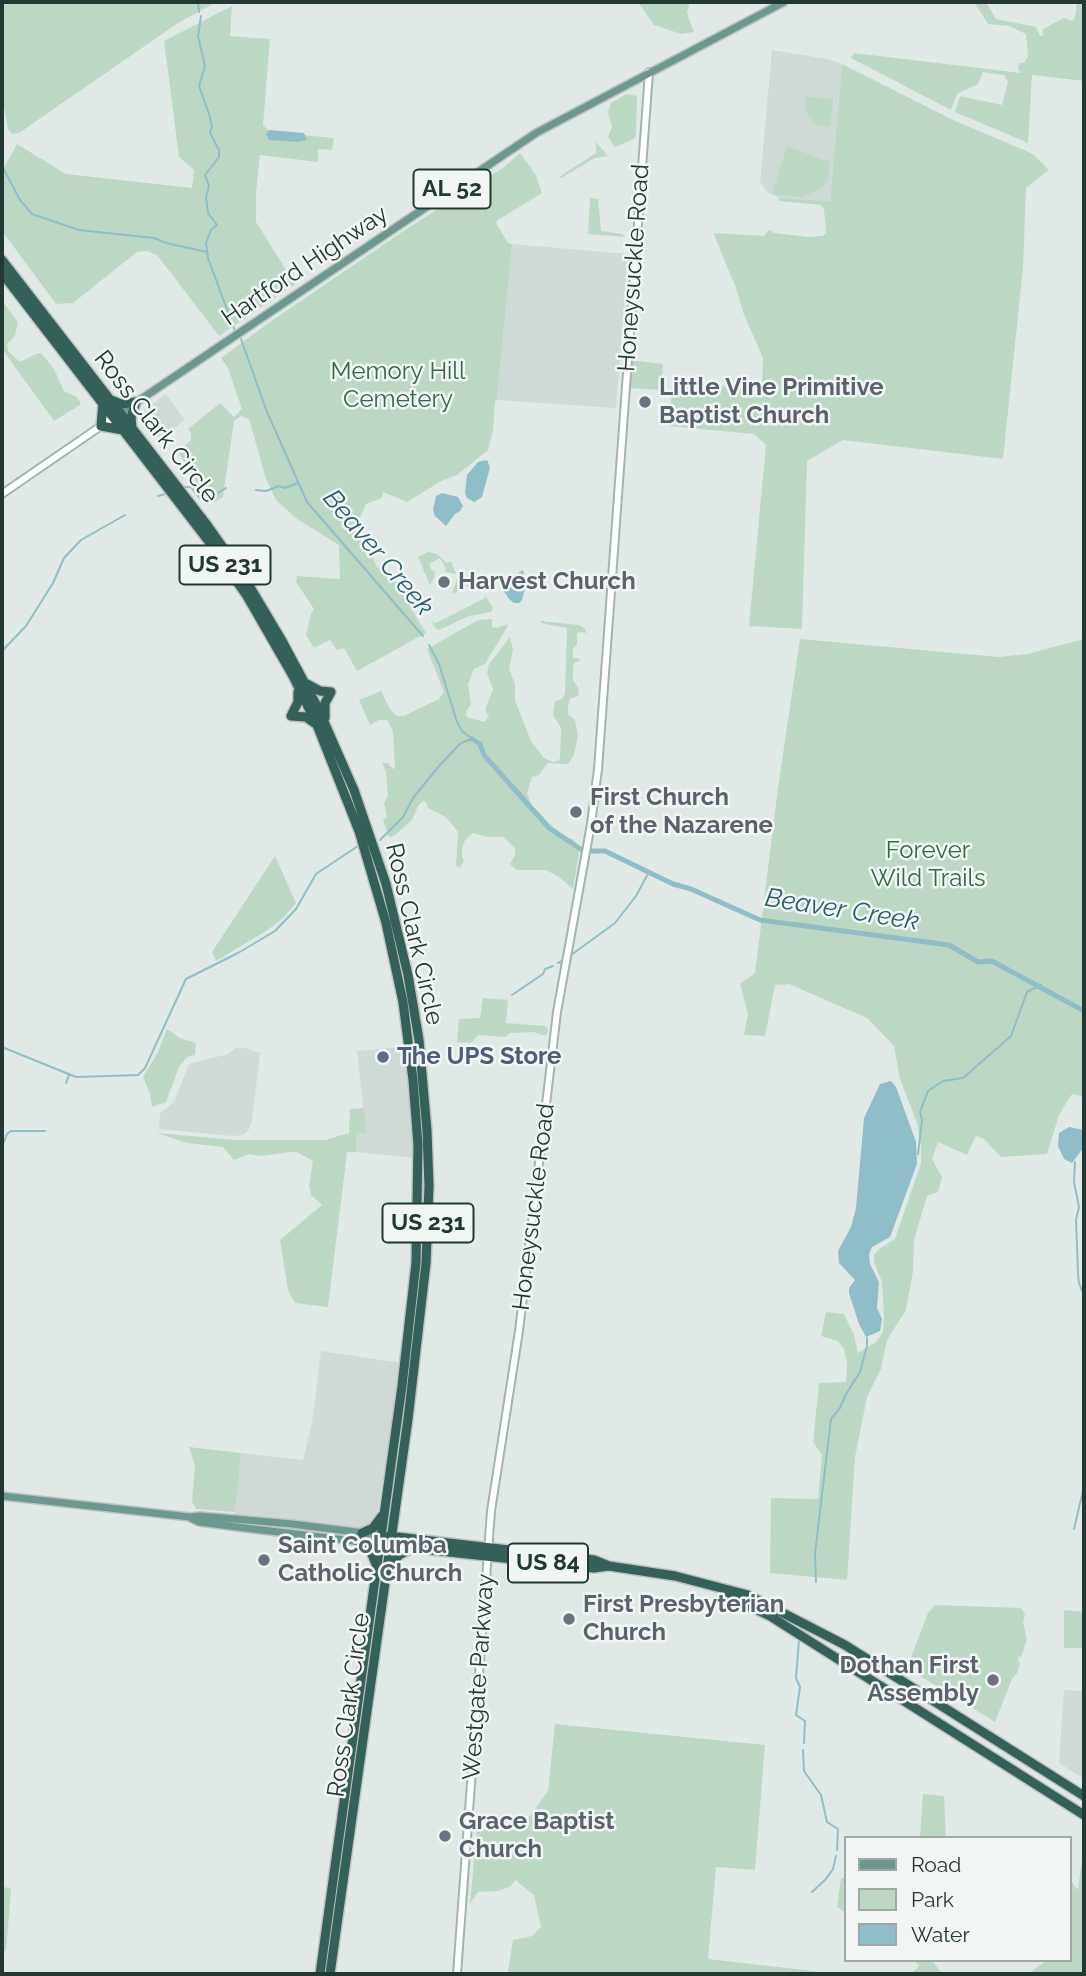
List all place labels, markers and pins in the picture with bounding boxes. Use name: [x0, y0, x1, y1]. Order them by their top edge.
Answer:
place label: Little Vine Primitive Baptist Church: [659, 374, 884, 430]
marker: Little Vine Primitive Baptist Church: [637, 394, 653, 410]
place label: Harvest Church: [458, 568, 636, 596]
marker: Harvest Church: [436, 574, 452, 590]
place label: First Church of the Nazarene: [590, 784, 773, 840]
marker: First Church of the Nazarene: [568, 804, 584, 820]
place label: The UPS Store: [397, 1043, 561, 1071]
marker: The UPS Store: [375, 1049, 391, 1065]
place label: Saint Columba Catholic Church: [278, 1532, 462, 1588]
marker: Saint Columba Catholic Church: [256, 1552, 272, 1568]
place label: First Presbyterian Church: [583, 1591, 784, 1647]
marker: First Presbyterian Church: [561, 1611, 577, 1627]
place label: Dothan First Assembly: [840, 1652, 979, 1708]
marker: Dothan First Assembly: [985, 1672, 1001, 1688]
place label: Grace Baptist Church: [459, 1808, 614, 1864]
marker: Grace Baptist Church: [437, 1828, 453, 1844]

